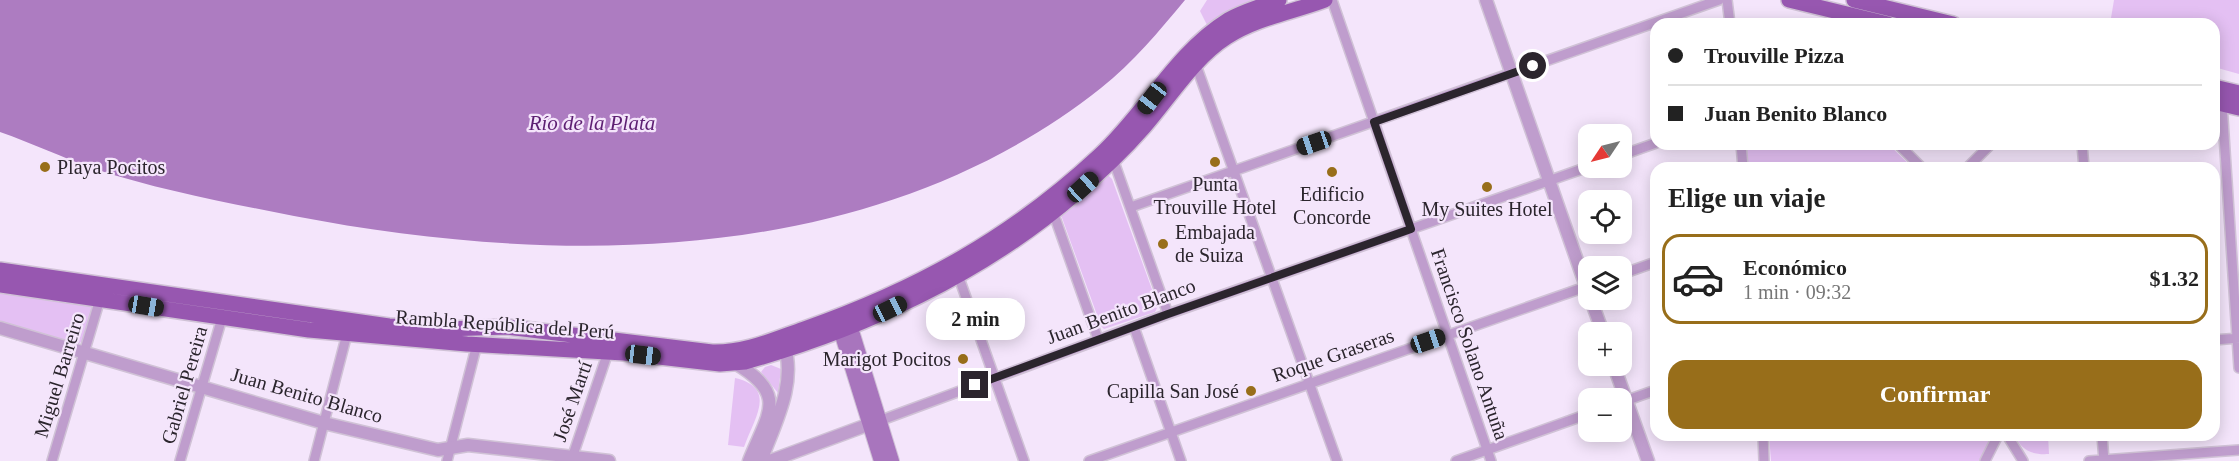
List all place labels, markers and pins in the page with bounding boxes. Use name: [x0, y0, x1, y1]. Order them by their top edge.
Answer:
marker: Punta Trouville Hotel: [1208, 155, 1222, 169]
place label: Playa Pocitos: [57, 156, 166, 179]
marker: Playa Pocitos: [38, 160, 52, 174]
marker: Edificio Concorde: [1325, 165, 1339, 179]
place label: Punta Trouville Hotel: [1153, 173, 1277, 218]
marker: My Suites Hotel: [1480, 180, 1494, 194]
place label: Edificio Concorde: [1293, 183, 1371, 228]
place label: My Suites Hotel: [1421, 198, 1553, 221]
place label: Embajada de Suiza: [1175, 221, 1255, 266]
marker: Embajada de Suiza: [1156, 237, 1170, 251]
place label: Marigot Pocitos: [823, 348, 951, 371]
marker: Marigot Pocitos: [956, 352, 970, 366]
place label: Capilla San José: [1107, 380, 1239, 403]
marker: Capilla San José: [1244, 384, 1258, 398]

